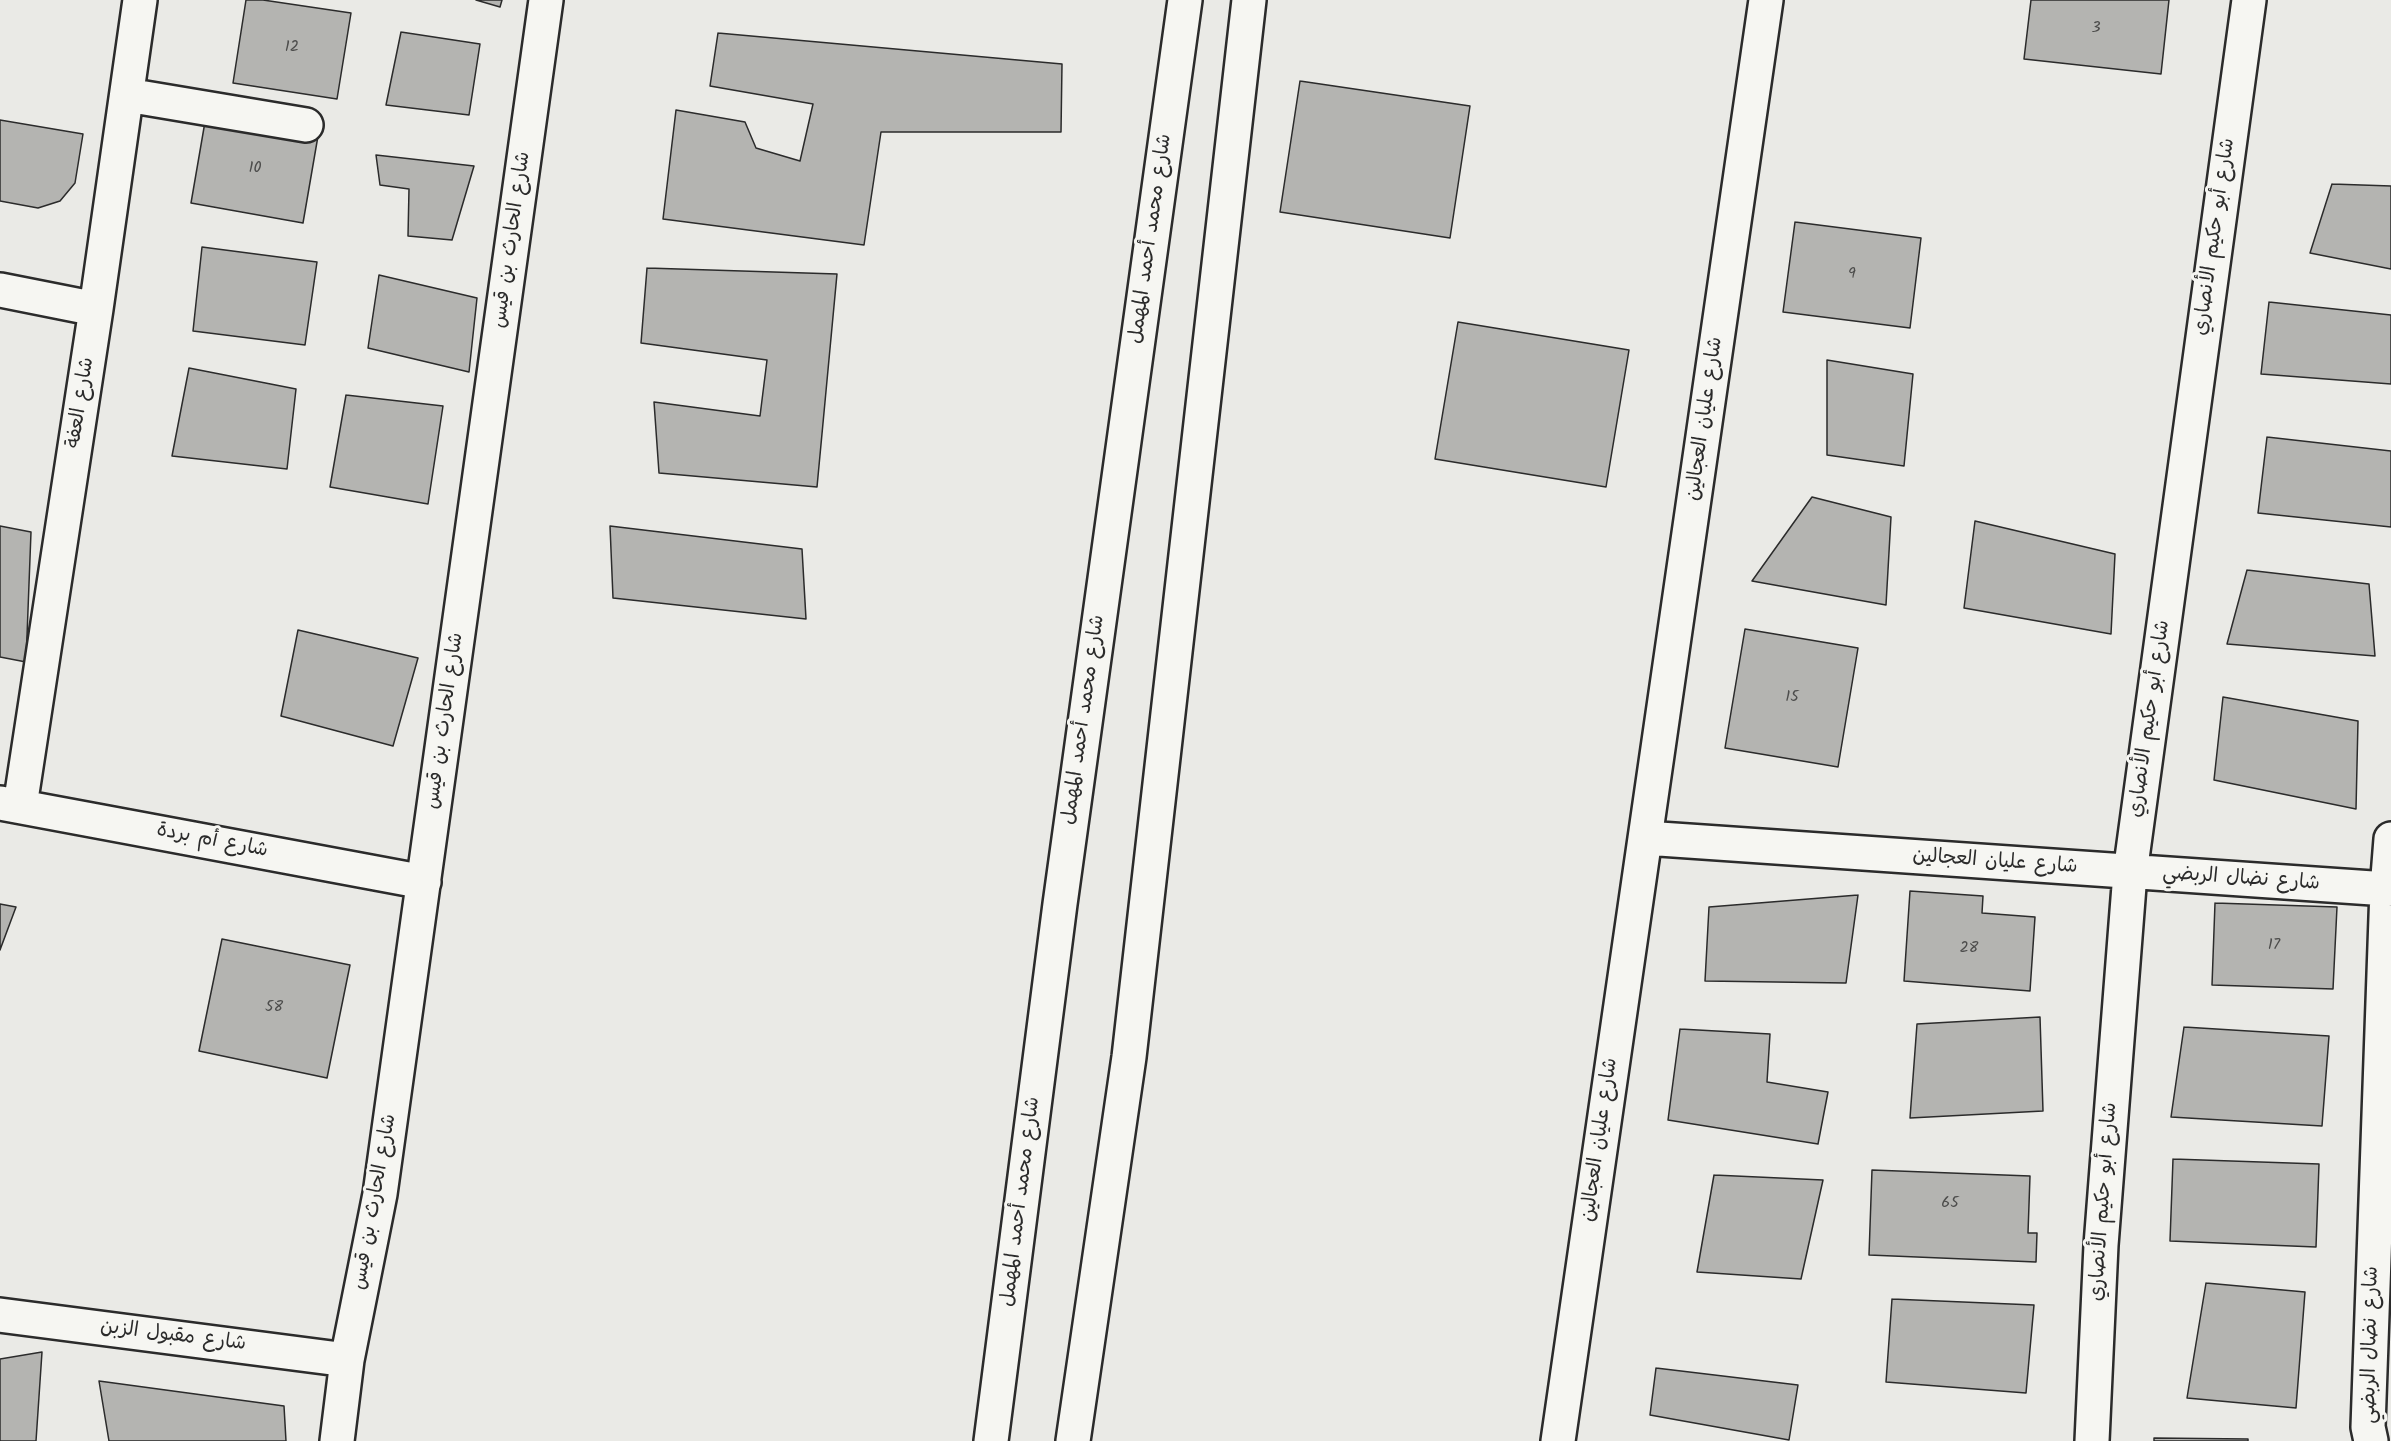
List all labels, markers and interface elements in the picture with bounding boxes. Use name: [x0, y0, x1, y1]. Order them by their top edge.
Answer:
house number: 3: [2091, 19, 2101, 39]
house number: 12: [285, 38, 299, 58]
street label: شارع محمد أحمد المهمل: [1125, 133, 1179, 345]
street label: شارع أبو حكيم الأنصاري: [2190, 137, 2242, 337]
street label: شارع الحارث بن قيس: [489, 150, 537, 330]
house number: 10: [248, 159, 262, 179]
house number: 9: [1848, 265, 1856, 285]
street label: شارع عليان العجالين: [1683, 335, 1729, 503]
street label: شارع العفة: [63, 356, 101, 450]
street label: شارع محمد أحمد المهمل: [1058, 614, 1112, 826]
street label: شارع أبو حكيم الأنصاري: [2125, 619, 2177, 819]
street label: شارع الحارث بن قيس: [422, 631, 470, 811]
house number: 15: [1785, 688, 1799, 708]
street label: شارع أم بردة: [154, 819, 270, 865]
street label: شارع عليان العجالين: [1912, 845, 2078, 881]
street label: شارع نضال الربضي: [2162, 863, 2320, 897]
house number: 17: [2268, 936, 2280, 956]
house number: 28: [1960, 939, 1978, 959]
house number: 58: [265, 998, 283, 1018]
street label: شارع عليان العجالين: [1578, 1056, 1624, 1224]
street label: شارع محمد أحمد المهمل: [997, 1096, 1047, 1308]
street label: شارع أبو حكيم الأنصاري: [2086, 1102, 2124, 1302]
street label: شارع الحارث بن قيس: [349, 1112, 403, 1292]
house number: 65: [1941, 1194, 1959, 1214]
street label: شارع نضال الربضي: [2359, 1266, 2385, 1424]
street label: شارع مقبول الزبن: [99, 1316, 247, 1358]

